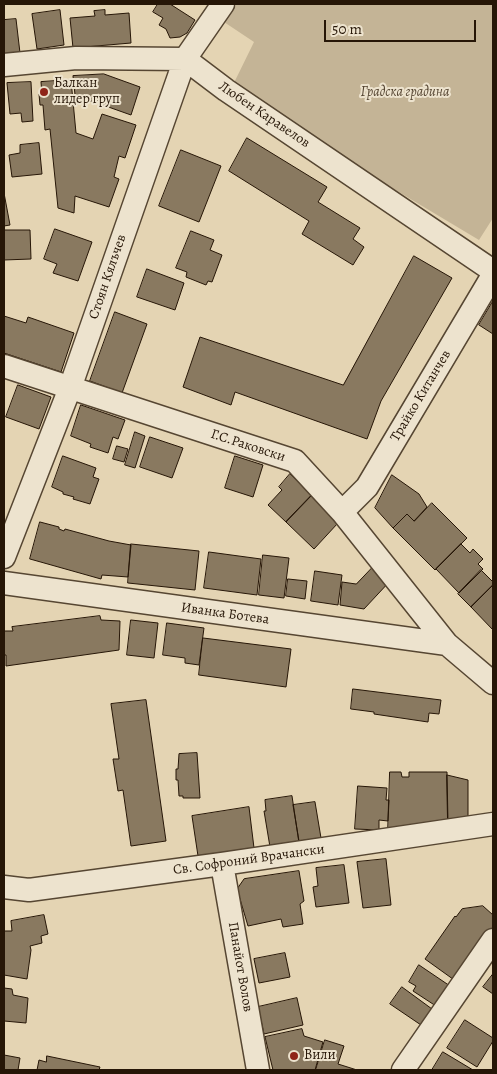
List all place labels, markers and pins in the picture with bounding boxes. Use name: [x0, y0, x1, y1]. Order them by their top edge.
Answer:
place label: Балкан лидер груп: [54, 76, 120, 108]
marker: Балкан лидер груп: [38, 86, 50, 98]
place label: Вили: [304, 1048, 336, 1064]
marker: Вили: [288, 1050, 300, 1062]

